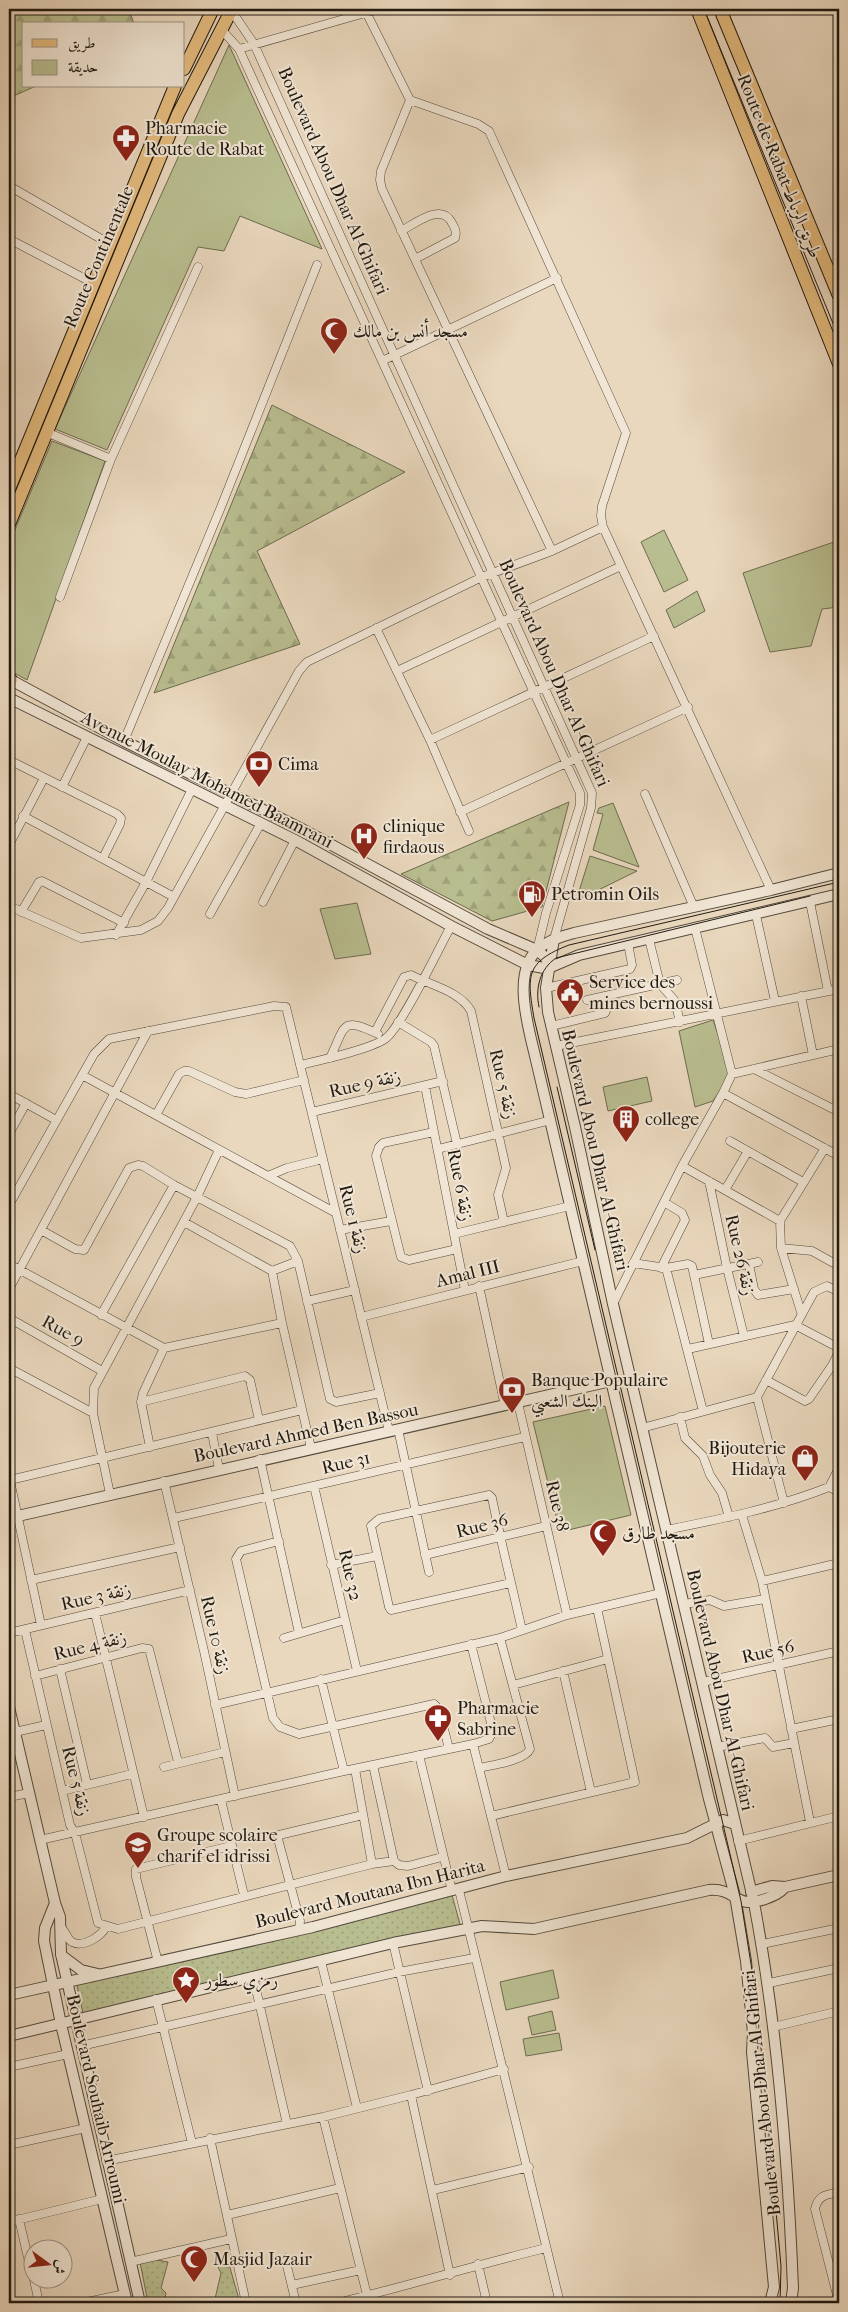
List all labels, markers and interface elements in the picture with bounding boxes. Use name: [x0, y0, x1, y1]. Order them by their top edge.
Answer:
legend: [22, 22, 185, 88]
text: طريق: [68, 34, 95, 53]
text: حديقة: [68, 58, 98, 76]
street label: Boulevard Abou Dhar Al-Ghifari: [273, 64, 393, 299]
street label: Route de Rabat طريق الرباط: [732, 71, 826, 261]
place label: Pharmacie Route de Rabat: [145, 118, 265, 160]
pharmacy icon: Pharmacie Route de Rabat: [111, 123, 141, 162]
street label: Route Continentale: [60, 183, 138, 331]
mosque icon: مسجد أنس بن مالك: [319, 316, 349, 355]
place label: مسجد أنس بن مالك: [353, 318, 468, 343]
street label: Boulevard Abou Dhar Al-Ghifari: [494, 556, 614, 791]
street label: Avenue Moulay Mohamed Baamrani: [77, 707, 337, 853]
bank icon: Cima: [244, 749, 274, 788]
place label: Cima: [278, 754, 319, 775]
place label: clinique firdaous: [383, 816, 445, 858]
hospital icon: clinique firdaous: [349, 821, 379, 860]
fuel station icon: Petromin Oils: [517, 879, 547, 918]
place label: Petromin Oils: [551, 884, 660, 905]
place label: Service des mines bernoussi: [589, 972, 714, 1014]
public building icon: Service des mines bernoussi: [555, 977, 585, 1016]
street label: Boulevard Abou Dhar Al-Ghifari: [557, 1027, 633, 1273]
street label: Rue 5 زنقة: [485, 1047, 521, 1121]
street label: Rue 9 زنقة: [327, 1066, 403, 1102]
building icon: college: [611, 1104, 641, 1143]
place label: college: [645, 1109, 699, 1130]
street label: Rue 6 زنقة: [443, 1147, 477, 1223]
street label: Rue 1 زنقة: [334, 1182, 372, 1256]
street label: Rue 26 زنقة: [720, 1212, 760, 1298]
street label: Amal III: [433, 1256, 502, 1292]
street label: Rue 9: [38, 1311, 88, 1351]
place label: Banque Populaire البنك الشعبي: [531, 1370, 668, 1418]
bank icon: Banque Populaire البنك الشعبي: [497, 1375, 527, 1414]
street label: Boulevard Ahmed Ben Bassou: [192, 1399, 420, 1467]
place label: Bijouterie Hidaya: [708, 1438, 787, 1480]
shop icon: Bijouterie Hidaya: [790, 1443, 820, 1482]
street label: Rue 31: [320, 1447, 372, 1479]
street label: Rue 38: [541, 1478, 573, 1534]
street label: Rue 36: [454, 1509, 510, 1543]
mosque icon: مسجد طارق: [588, 1518, 618, 1557]
place label: مسجد طارق: [622, 1523, 695, 1544]
street label: Rue 32: [334, 1547, 366, 1603]
street label: Boulevard Abou Dhar Al-Ghifari: [682, 1567, 758, 1813]
street label: Rue 3 زنقة: [59, 1579, 133, 1615]
street label: Rue 10 زنقة: [196, 1594, 234, 1676]
street label: Rue 4 زنقة: [51, 1627, 129, 1665]
street label: Rue 56: [740, 1636, 797, 1668]
place label: Pharmacie Sabrine: [457, 1698, 539, 1740]
pharmacy icon: Pharmacie Sabrine: [423, 1703, 453, 1742]
street label: Rue 5 زنقة: [57, 1744, 95, 1818]
place label: Groupe scolaire charif el idrissi: [157, 1825, 278, 1867]
school or university icon: Groupe scolaire charif el idrissi: [123, 1830, 153, 1869]
street label: Boulevard Moutana Ibn Harita: [253, 1855, 488, 1933]
place icon: رمزي سطور: [171, 1965, 201, 2004]
street label: Boulevard Abou Dhar Al-Ghifari: [739, 1968, 785, 2217]
place label: رمزي سطور: [203, 1970, 278, 1995]
street label: Boulevard Souhaib Arroumi: [62, 1992, 130, 2206]
north arrow: [22, 2240, 72, 2290]
mosque icon: Masjid Jazair: [179, 2244, 209, 2283]
place label: Masjid Jazair: [213, 2249, 312, 2270]
text: ش: [50, 2258, 70, 2276]

